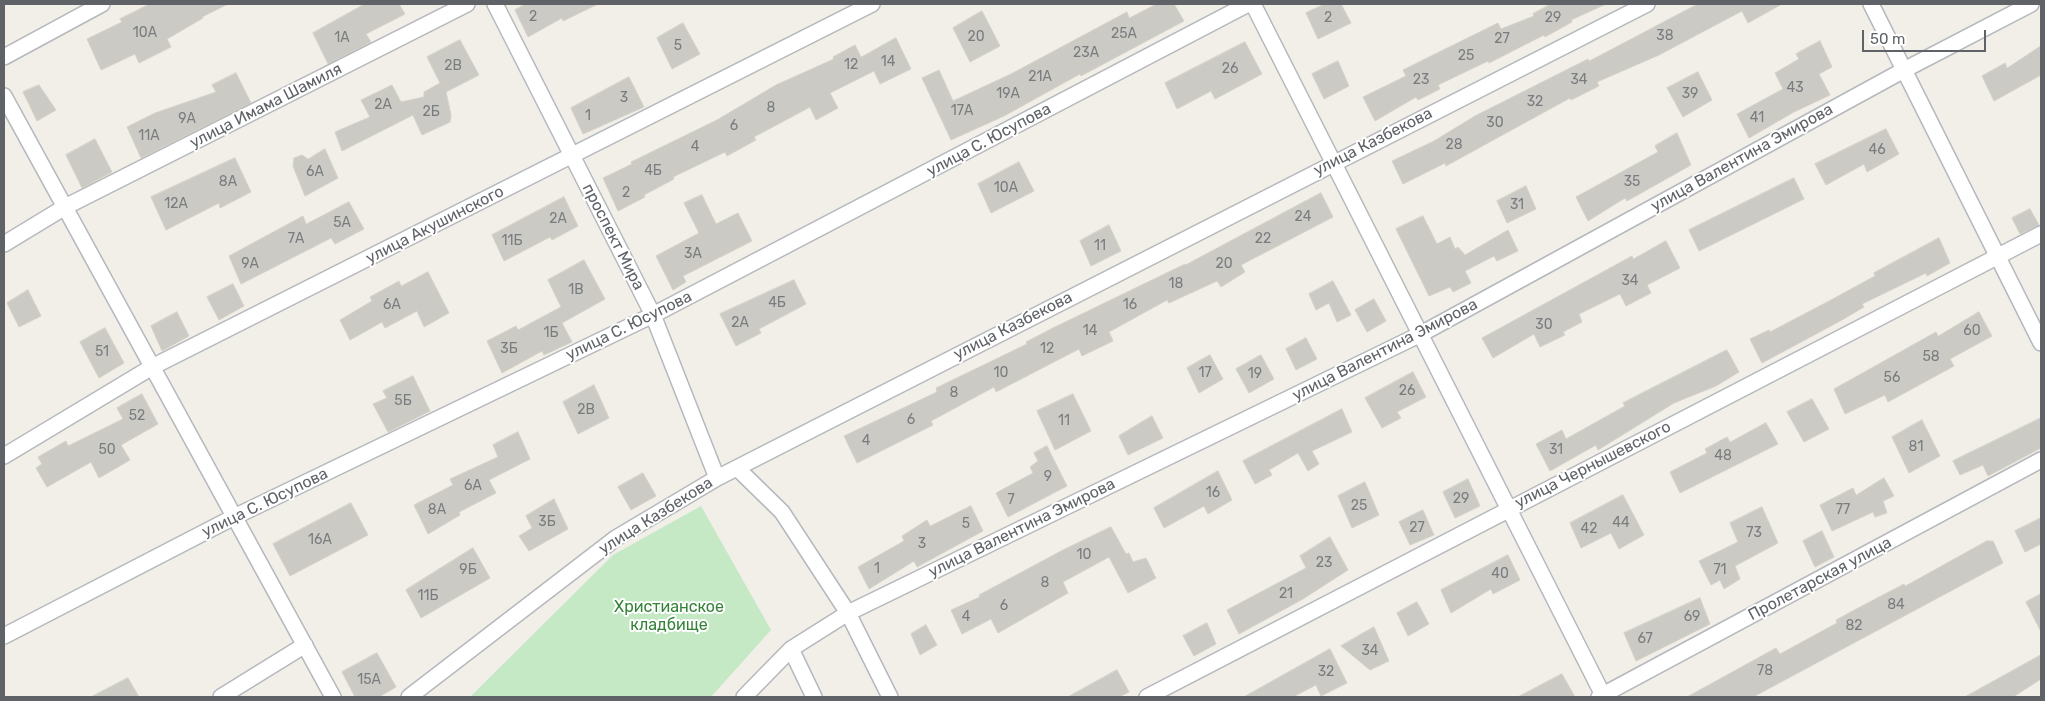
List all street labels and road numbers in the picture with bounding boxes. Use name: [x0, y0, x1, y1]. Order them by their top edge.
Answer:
street label: улица Имама Шамиля: [187, 59, 345, 153]
street label: улица С. Юсупова: [924, 99, 1054, 181]
street label: улица Валентина Эмирова: [1648, 100, 1836, 216]
street label: улица Казбекова: [1310, 104, 1436, 180]
street label: проспект Мира: [578, 181, 648, 293]
street label: улица Акушинского: [363, 182, 507, 268]
street label: улица С. Юсупова: [563, 287, 695, 365]
street label: улица Казбекова: [950, 288, 1076, 364]
street label: улица Валентина Эмирова: [1289, 295, 1481, 405]
street label: улица Чернышевского: [1512, 417, 1674, 513]
street label: улица С. Юсупова: [199, 464, 331, 542]
street label: улица Казбекова: [596, 473, 716, 559]
street label: улица Валентина Эмирова: [926, 474, 1118, 582]
street label: Пролетарская улица: [1745, 533, 1895, 625]

